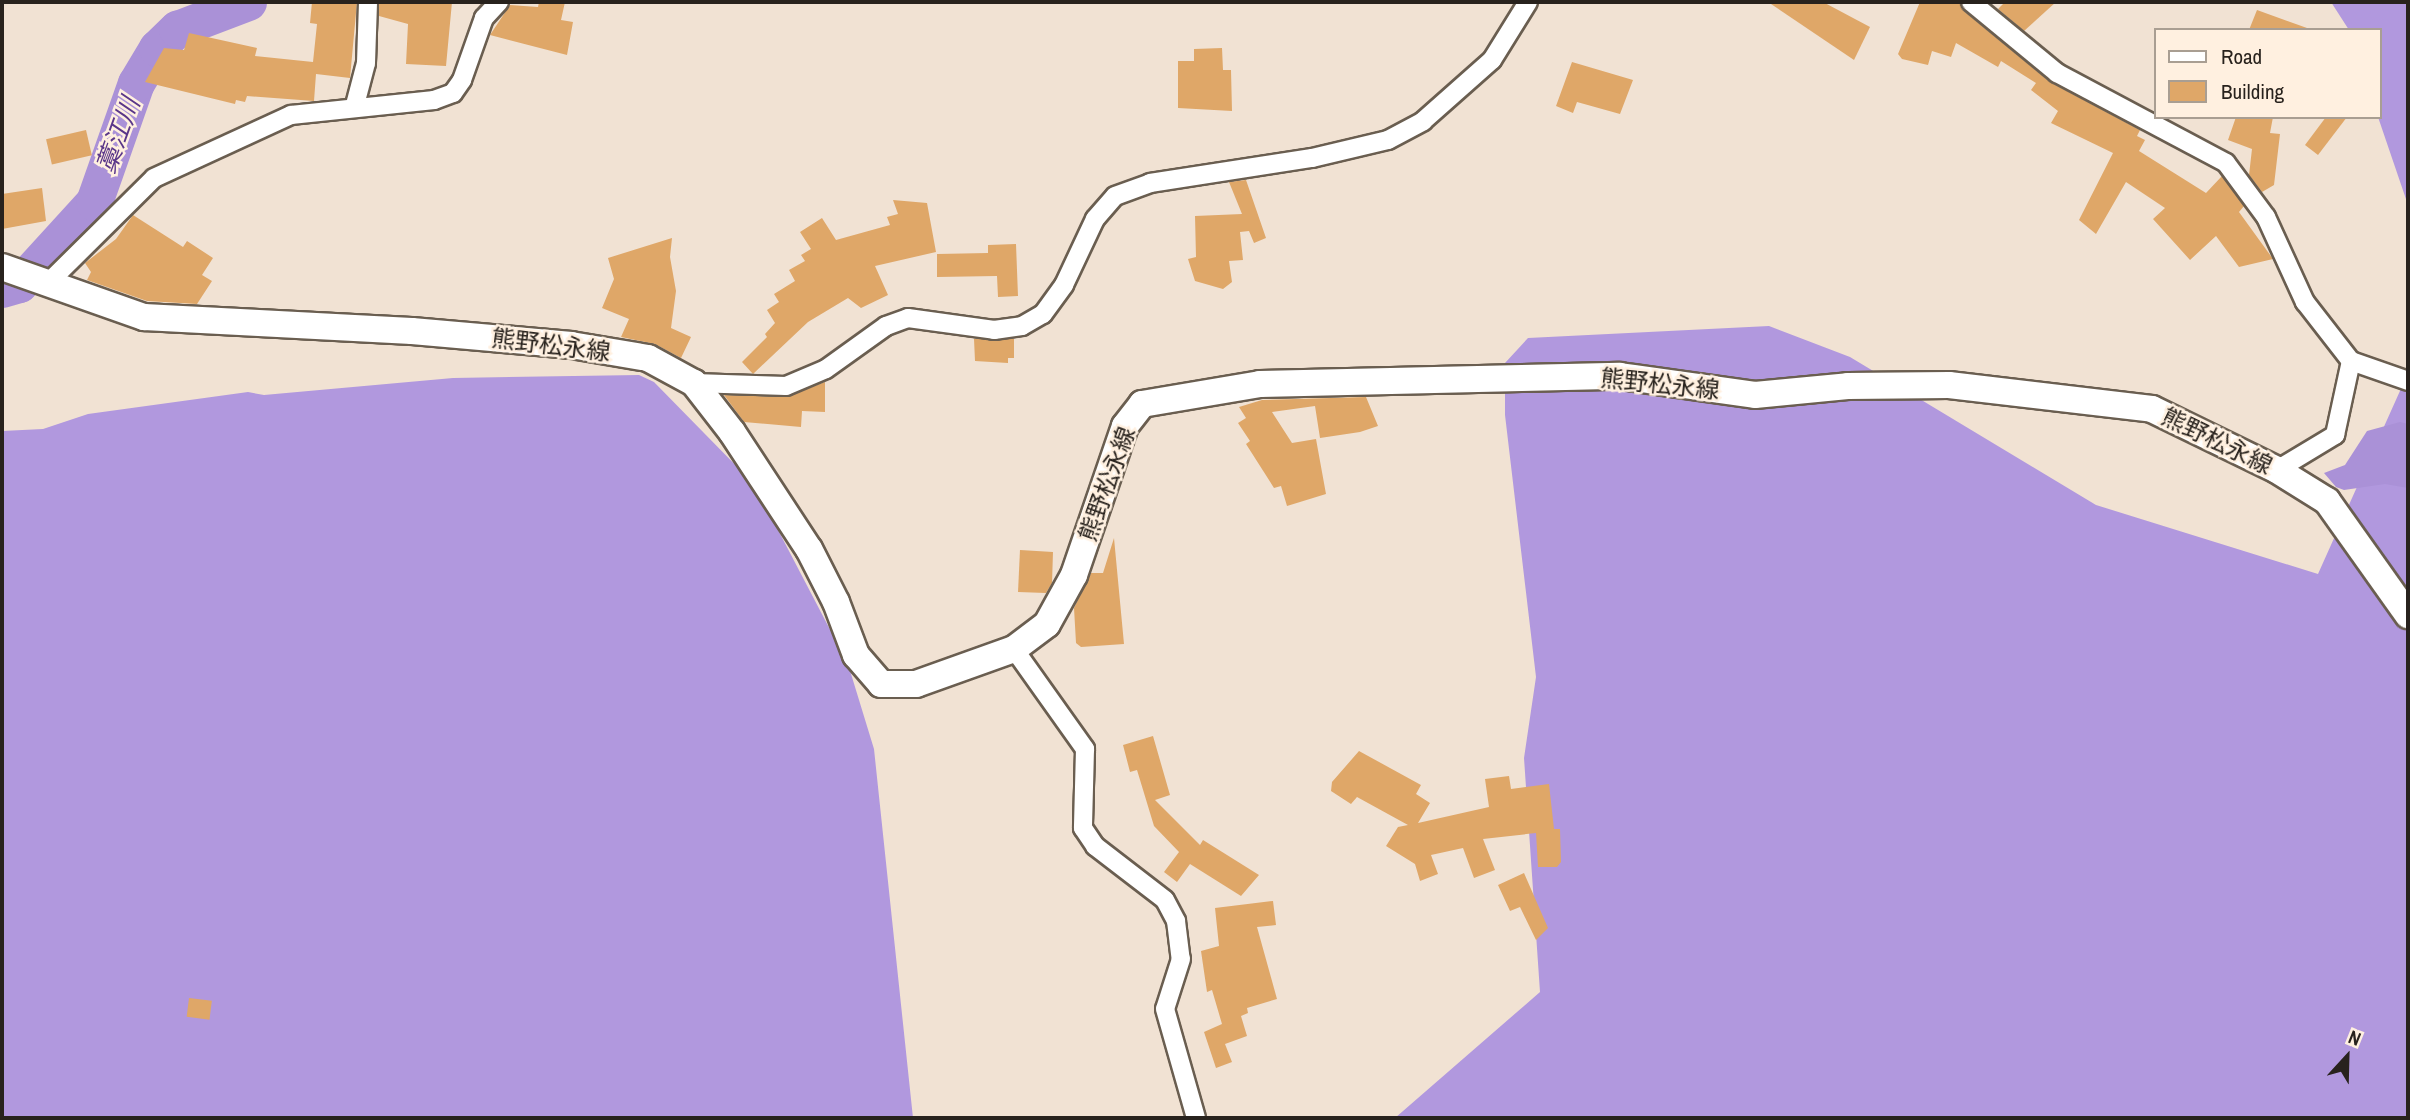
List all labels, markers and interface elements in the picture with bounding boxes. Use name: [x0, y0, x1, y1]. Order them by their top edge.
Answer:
legend: [2154, 28, 2382, 119]
text: Road: [2221, 42, 2262, 71]
text: Building: [2221, 77, 2284, 106]
water label: 藁江川: [90, 93, 146, 177]
street label: 熊野松永線: [490, 323, 612, 367]
street label: 熊野松永線: [1599, 363, 1721, 405]
street label: 熊野松永線: [2157, 402, 2277, 480]
street label: 熊野松永線: [1073, 423, 1141, 545]
north arrow: [2312, 1022, 2382, 1092]
text: N: [2345, 1023, 2365, 1052]

